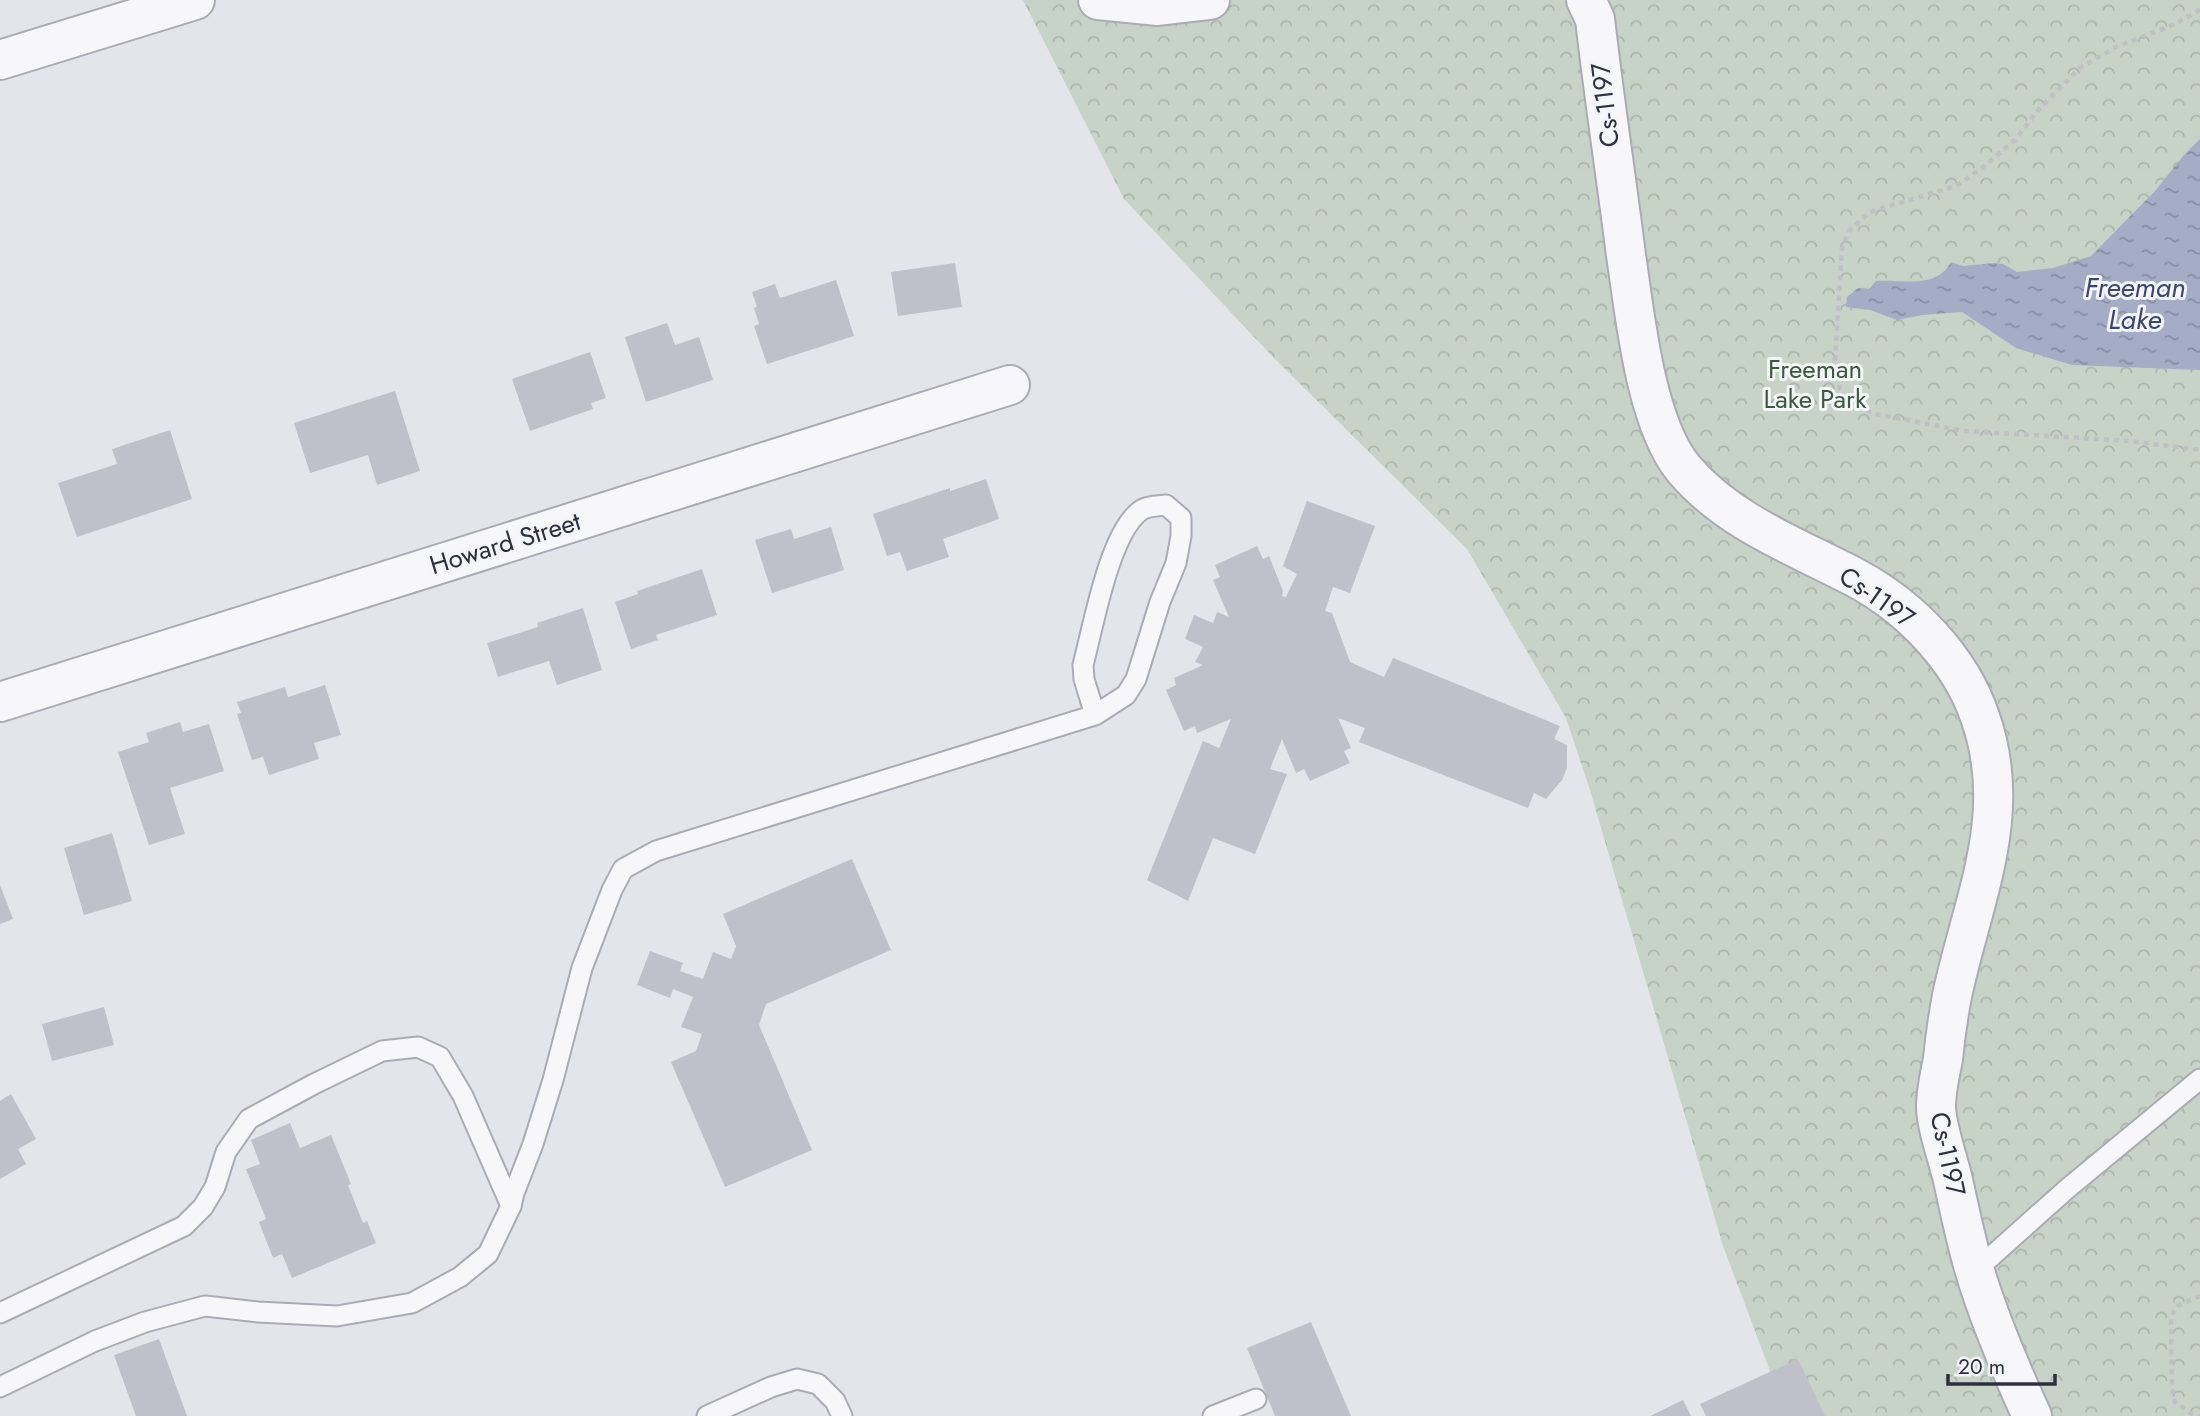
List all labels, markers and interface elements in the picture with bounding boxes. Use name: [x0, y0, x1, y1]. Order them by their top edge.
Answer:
street label: Cs-1197: [1581, 60, 1629, 149]
water label: Freeman Lake: [2085, 267, 2185, 340]
park label: Freeman Lake Park: [1764, 350, 1867, 418]
street label: Howard Street: [425, 502, 586, 584]
street label: Cs-1197: [1831, 557, 1923, 637]
street label: Cs-1197: [1921, 1108, 1975, 1200]
scale bar: [1948, 1342, 2055, 1386]
text: 20 m: [1958, 1352, 2005, 1382]

